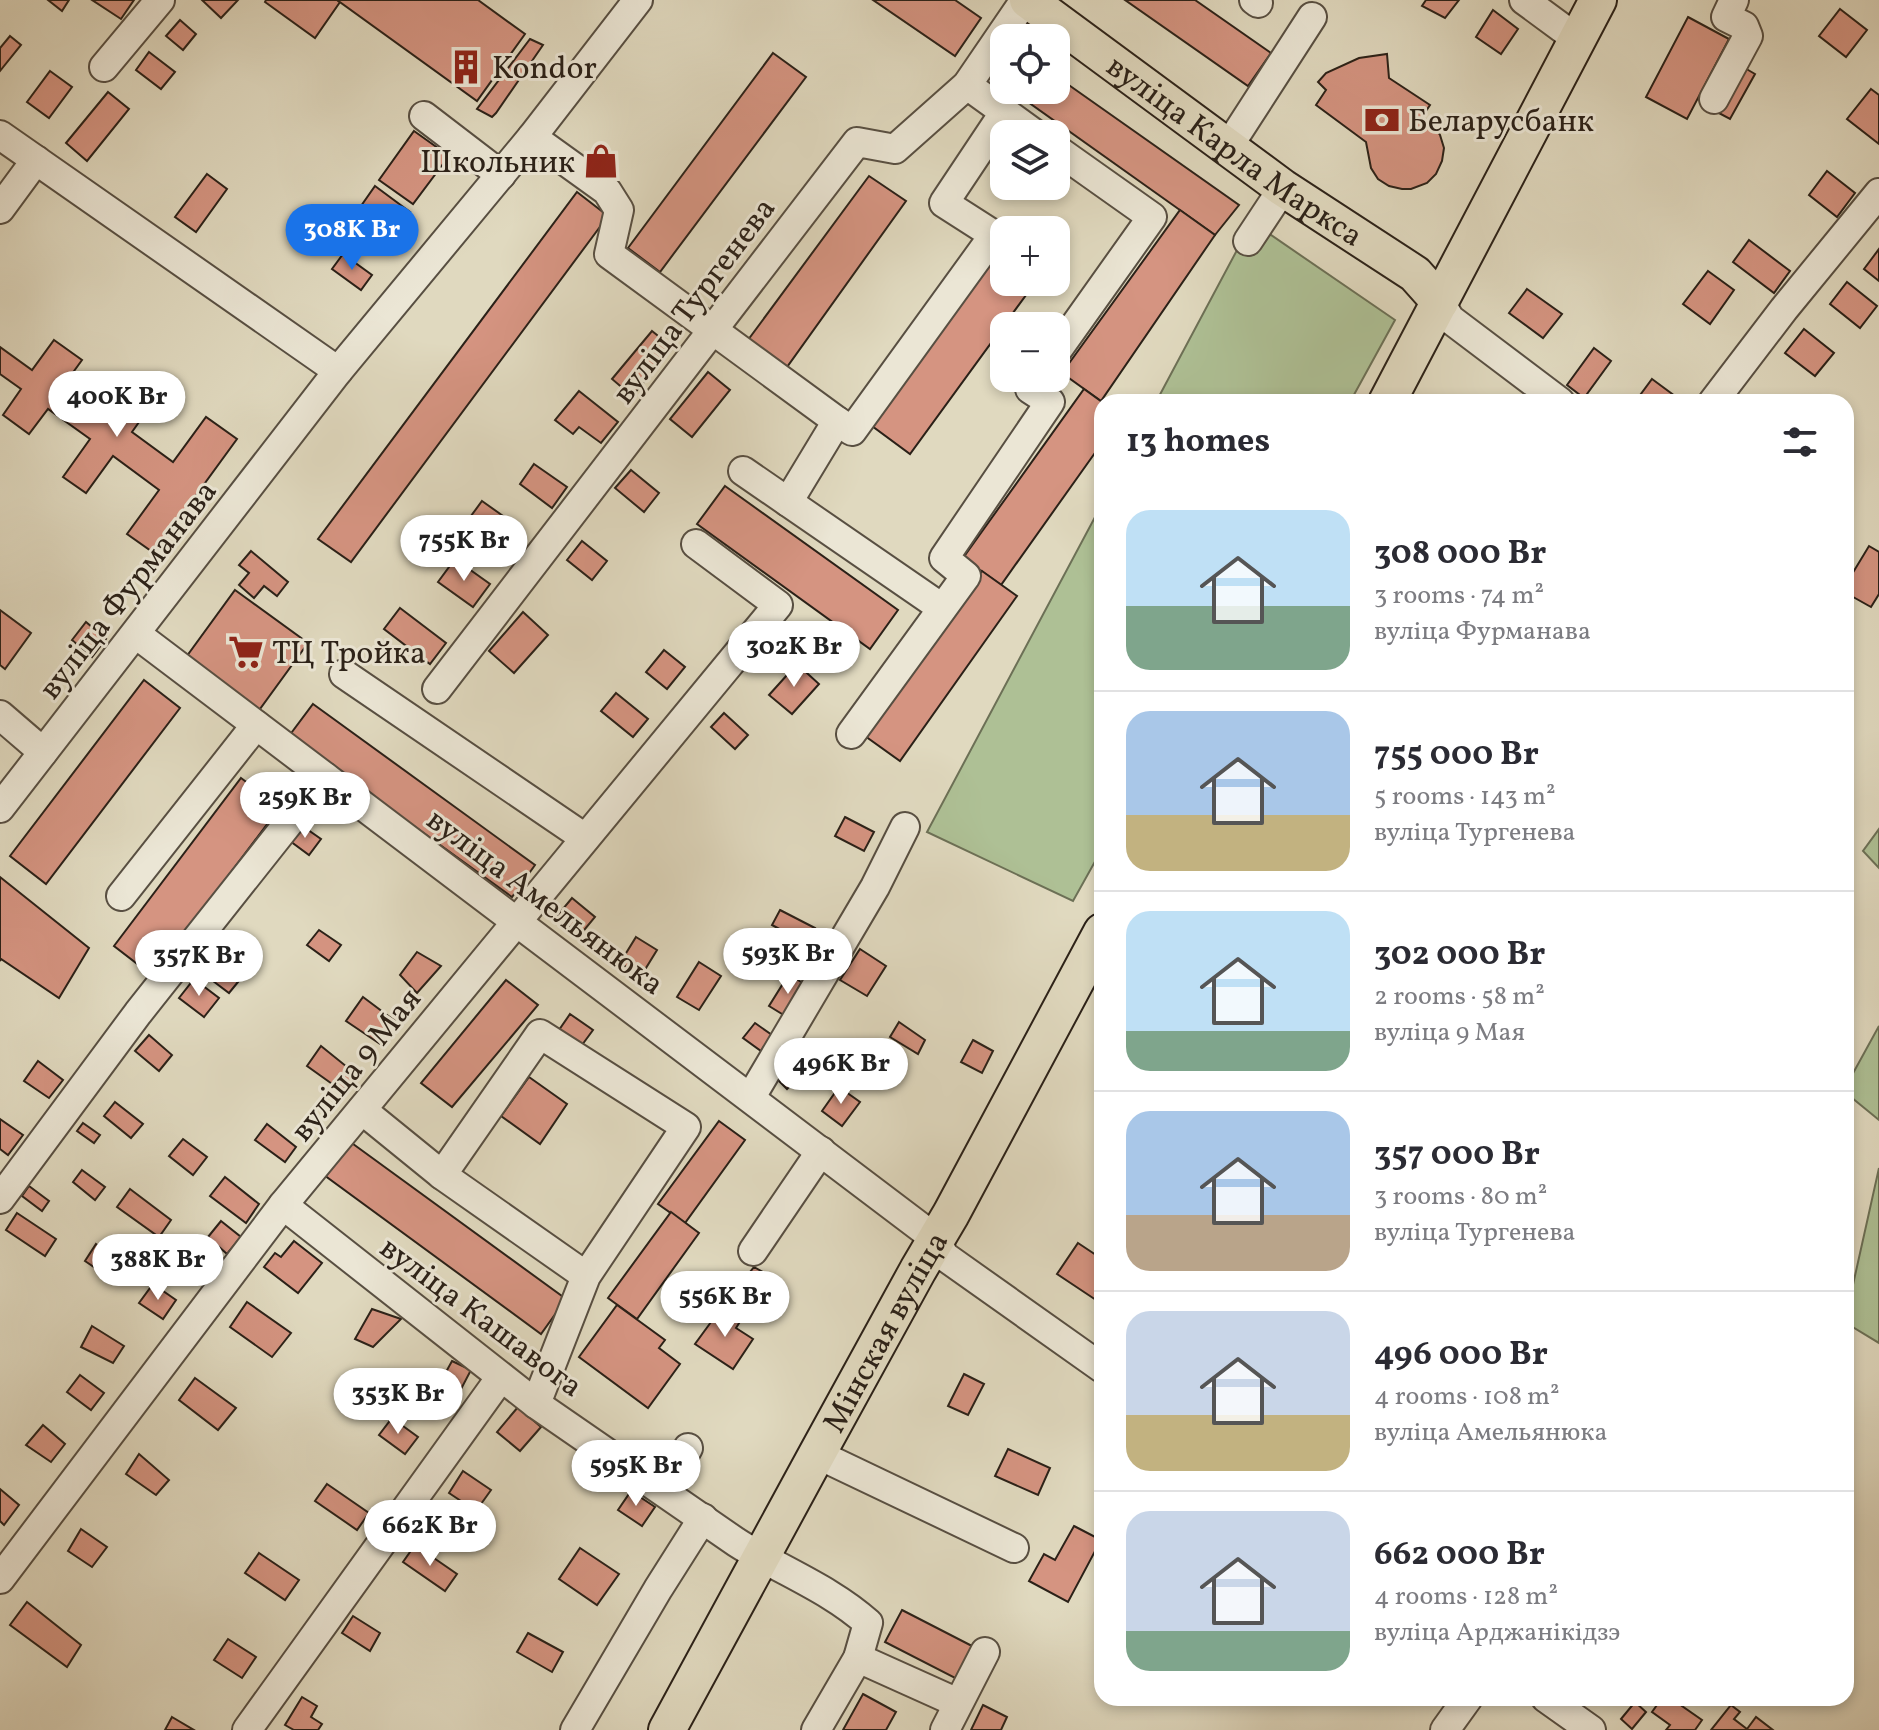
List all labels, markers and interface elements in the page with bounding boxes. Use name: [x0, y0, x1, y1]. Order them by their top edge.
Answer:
map controls: [990, 24, 1070, 392]
button: locate: [990, 24, 1070, 104]
street label: вуліца Карла Маркса: [1096, 46, 1370, 259]
building icon: Kondor: [447, 48, 485, 86]
place label: Kondor: [492, 48, 597, 92]
bank icon: Беларусбанк: [1363, 101, 1401, 139]
place label: Беларусбанк: [1408, 101, 1594, 145]
button: layers: [990, 120, 1070, 200]
place label: Школьник: [420, 142, 575, 186]
shop icon: Школьник: [582, 142, 620, 180]
street label: вуліца Тургенева: [603, 190, 788, 414]
pin: 308K Br: [278, 204, 426, 272]
text: 308K Br: [304, 212, 400, 248]
button: +: [990, 216, 1070, 296]
button: −: [990, 312, 1070, 392]
pin: 400K Br: [43, 371, 191, 439]
text: 400K Br: [66, 379, 168, 415]
text: 13 homes: [1126, 419, 1270, 466]
icon: filters: [1778, 420, 1822, 464]
street label: вуліца Фурманава: [30, 472, 229, 710]
pin: 755K Br: [390, 515, 538, 583]
text: 755K Br: [418, 523, 510, 559]
text: 308 000 Br: [1374, 531, 1546, 578]
icon: home: [1190, 542, 1286, 638]
text: 3 rooms · 74 m²: [1374, 578, 1544, 614]
text: вуліца Фурманава: [1374, 614, 1591, 650]
pin: 302K Br: [720, 621, 868, 689]
text: 302K Br: [746, 629, 842, 665]
supermarket icon: ТЦ Тройка: [227, 633, 265, 671]
place label: ТЦ Тройка: [272, 633, 426, 677]
text: 755 000 Br: [1374, 732, 1539, 779]
icon: home: [1190, 743, 1286, 839]
pin: 259K Br: [231, 772, 379, 840]
text: 5 rooms · 143 m²: [1374, 779, 1556, 815]
text: 259K Br: [258, 780, 352, 816]
street label: вуліца Амельянюка: [416, 799, 672, 1007]
text: вуліца Тургенева: [1374, 815, 1576, 851]
pin: 593K Br: [714, 928, 862, 996]
pin: 357K Br: [125, 930, 273, 998]
text: 302 000 Br: [1374, 932, 1545, 979]
text: 593K Br: [741, 936, 835, 972]
text: 357K Br: [153, 938, 245, 974]
icon: home: [1190, 943, 1286, 1039]
text: 2 rooms · 58 m²: [1374, 979, 1545, 1015]
street label: вуліца 9 Мая: [282, 980, 433, 1152]
text: вуліца 9 Мая: [1374, 1015, 1525, 1051]
pin: 496K Br: [767, 1038, 915, 1106]
text: 496K Br: [792, 1046, 890, 1082]
text: 357 000 Br: [1374, 1132, 1540, 1179]
icon: home: [1190, 1143, 1286, 1239]
text: 3 rooms · 80 m²: [1374, 1179, 1547, 1215]
text: вуліца Тургенева: [1374, 1215, 1576, 1251]
street label: Мінская вуліца: [814, 1224, 961, 1441]
street label: вуліца Кашавога: [370, 1227, 591, 1409]
pin: 388K Br: [84, 1234, 232, 1302]
text: 388K Br: [110, 1242, 206, 1278]
pin: 556K Br: [651, 1271, 799, 1339]
text: 556K Br: [678, 1279, 772, 1315]
text: 496 000 Br: [1374, 1332, 1548, 1379]
icon: home: [1190, 1343, 1286, 1439]
pin: 353K Br: [324, 1368, 472, 1436]
text: 353K Br: [352, 1376, 444, 1412]
text: 4 rooms · 108 m²: [1374, 1379, 1560, 1415]
text: вуліца Амельянюка: [1374, 1415, 1607, 1451]
pin: 595K Br: [562, 1440, 710, 1508]
text: 595K Br: [590, 1448, 682, 1484]
pin: 662K Br: [356, 1500, 504, 1568]
text: 662K Br: [382, 1508, 478, 1544]
text: 662 000 Br: [1374, 1532, 1545, 1579]
icon: home: [1190, 1543, 1286, 1639]
text: 4 rooms · 128 m²: [1374, 1579, 1558, 1615]
text: вуліца Арджанікідзэ: [1374, 1615, 1620, 1651]

